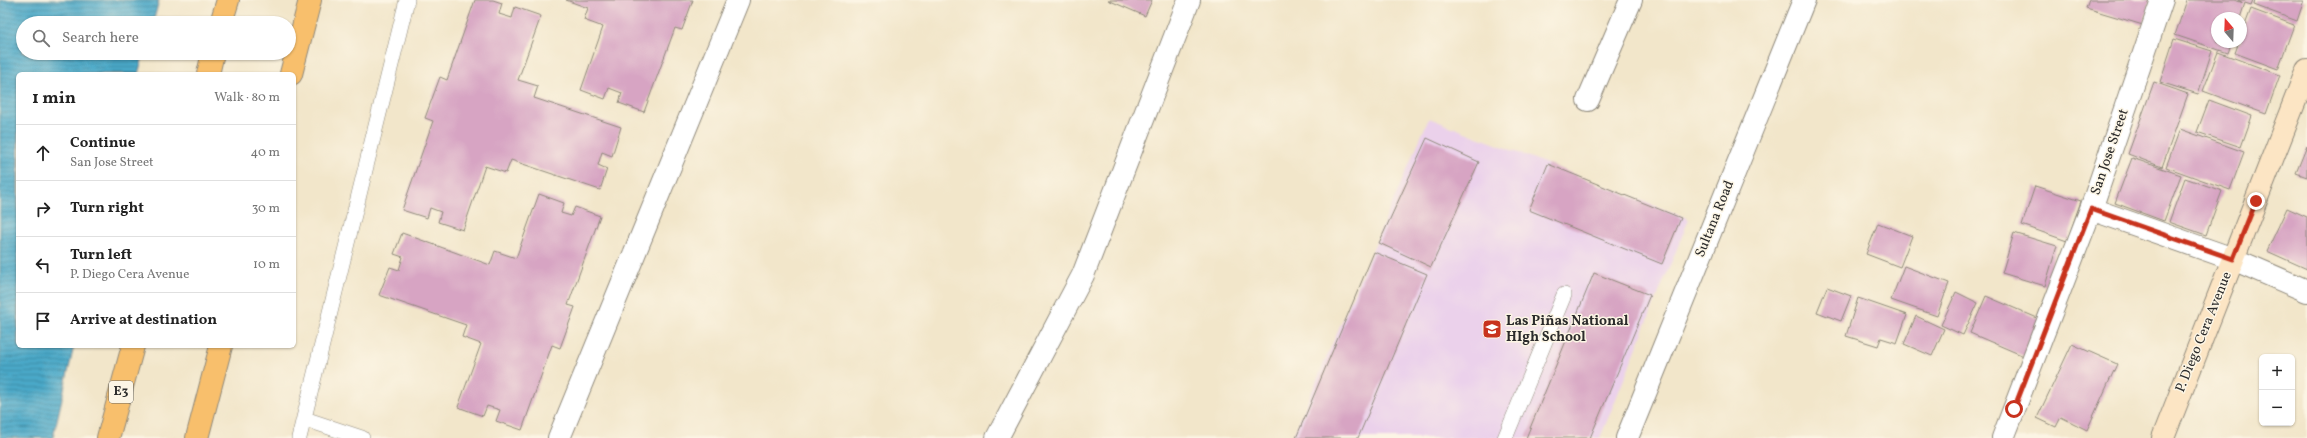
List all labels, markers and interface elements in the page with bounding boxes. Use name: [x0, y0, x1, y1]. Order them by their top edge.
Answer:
north arrow: [2211, 12, 2247, 48]
search box: [16, 16, 296, 60]
icon: search: [30, 27, 52, 49]
text: Search here: [62, 28, 139, 49]
text: 1 min: [32, 87, 76, 110]
text: Walk · 80 m: [214, 89, 280, 107]
street label: San Jose Street: [2086, 106, 2134, 198]
text: Continue: [70, 133, 135, 154]
icon: ahead: [32, 142, 54, 164]
text: 40 m: [251, 144, 280, 162]
text: San Jose Street: [70, 154, 154, 172]
street label: Sultana Road: [1691, 178, 1739, 260]
route end: [2247, 192, 2265, 210]
icon: right: [32, 198, 54, 220]
text: Turn right: [70, 198, 144, 219]
text: 30 m: [252, 200, 280, 218]
text: Turn left: [70, 245, 132, 266]
icon: left: [32, 254, 54, 276]
text: 10 m: [253, 256, 280, 274]
text: P. Diego Cera Avenue: [70, 266, 189, 284]
street label: P. Diego Cera Avenue: [2171, 269, 2237, 395]
icon: arrive: [32, 310, 54, 332]
text: Arrive at destination: [70, 310, 217, 331]
place label: Las Piñas National HIgh School: [1506, 312, 1629, 347]
school or university icon: Las Piñas National HIgh School: [1481, 318, 1503, 340]
map controls: [2259, 354, 2295, 426]
button: +: [2259, 354, 2295, 390]
road number: E3: [109, 381, 133, 403]
button: −: [2259, 390, 2295, 426]
route start: [2005, 400, 2023, 418]

